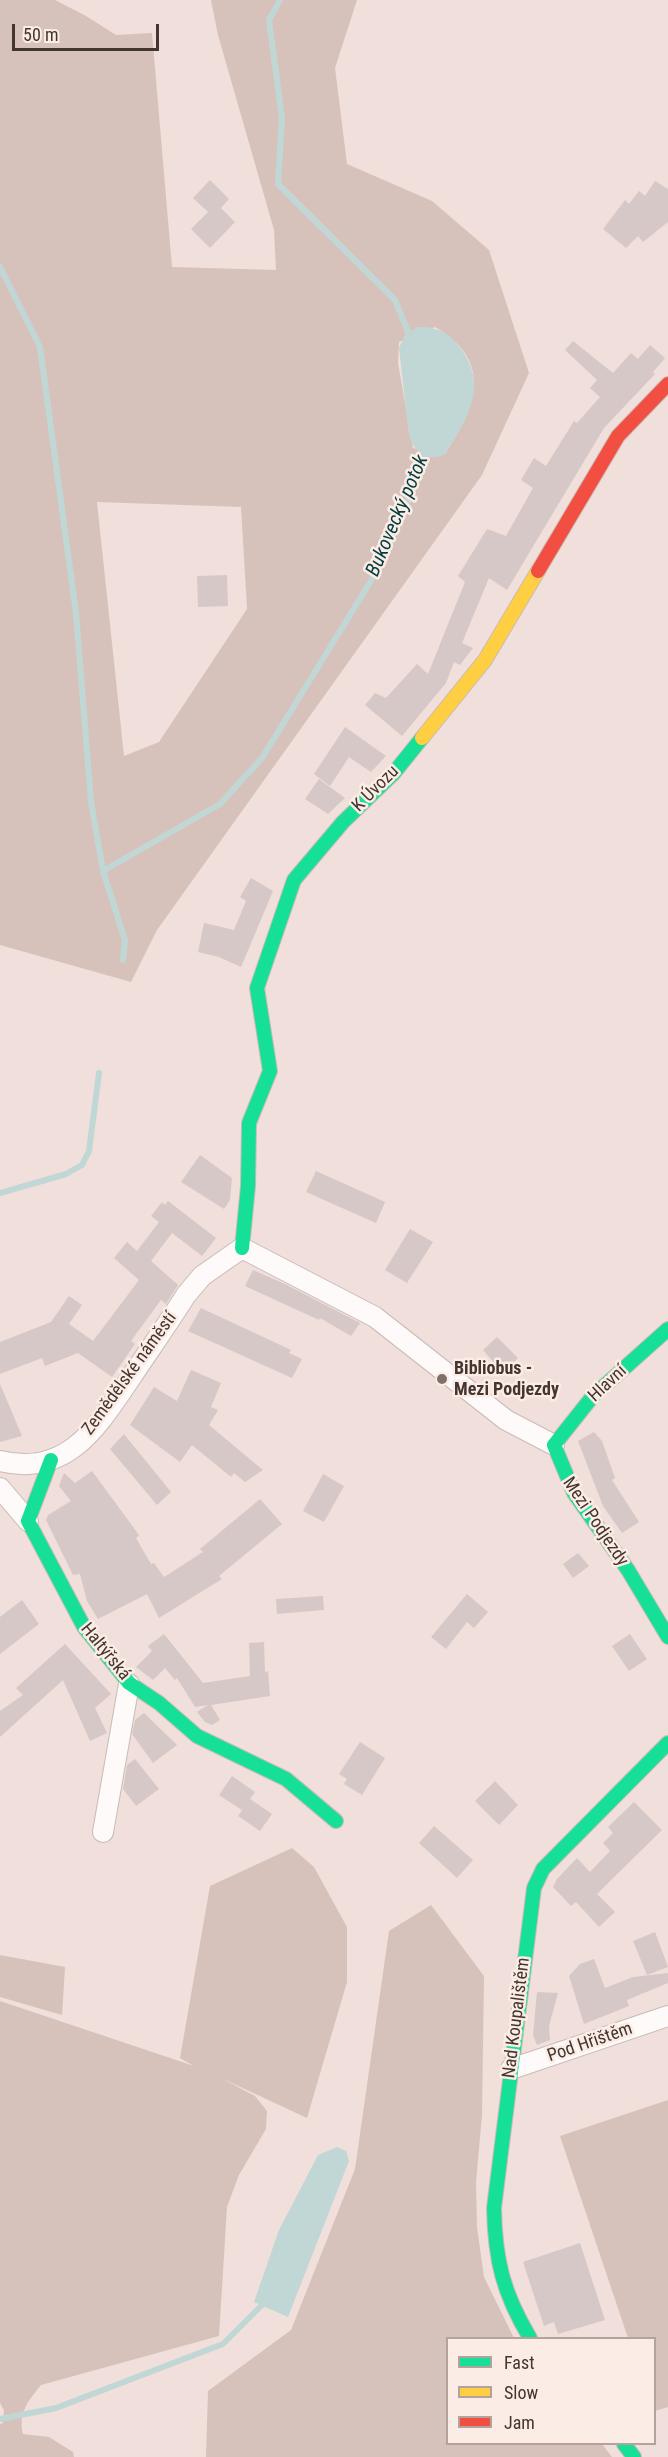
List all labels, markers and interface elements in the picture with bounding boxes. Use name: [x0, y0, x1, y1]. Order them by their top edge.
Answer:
scale bar: [15, 12, 162, 50]
text: 50 m: [23, 24, 58, 45]
water label: Bukovecký potok: [362, 452, 434, 580]
street label: K Úvozu: [348, 761, 404, 817]
street label: Zemědělské náměstí: [78, 1308, 182, 1440]
place label: Bibliobus - Mezi Podjezdy: [454, 1358, 559, 1400]
street label: Hlavní: [584, 1361, 632, 1407]
marker: Bibliobus - Mezi Podjezdy: [435, 1372, 449, 1386]
street label: Mezi Podjezdy: [557, 1473, 633, 1571]
street label: Haltýřská: [75, 1619, 135, 1685]
street label: Nad Koupalištěm: [499, 1956, 535, 2080]
street label: Pod Hřištěm: [545, 2018, 635, 2068]
legend: [446, 2337, 656, 2445]
text: Fast: [504, 2352, 535, 2373]
text: Slow: [504, 2382, 538, 2403]
text: Jam: [504, 2412, 535, 2433]

